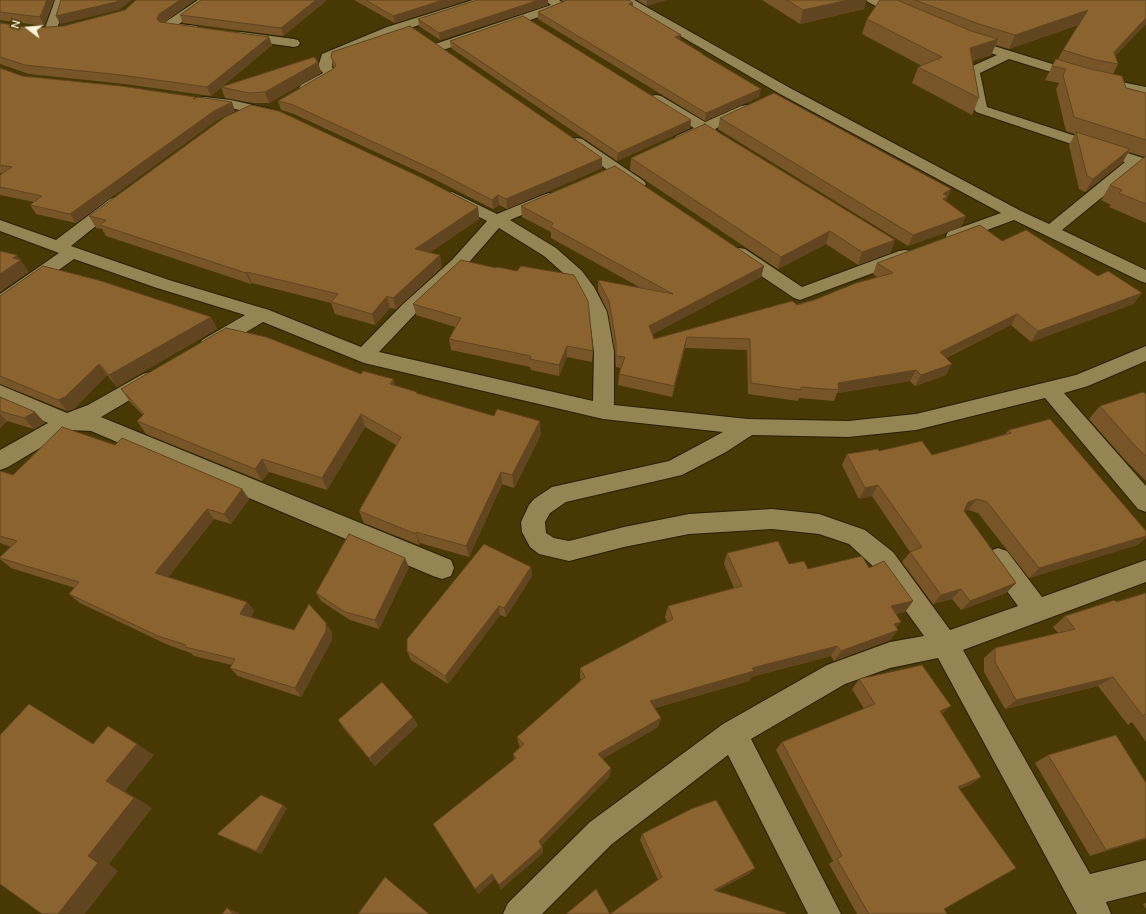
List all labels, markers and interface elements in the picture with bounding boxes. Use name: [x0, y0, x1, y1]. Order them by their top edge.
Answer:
north arrow: [8, 8, 48, 48]
text: N: [8, 19, 24, 31]

